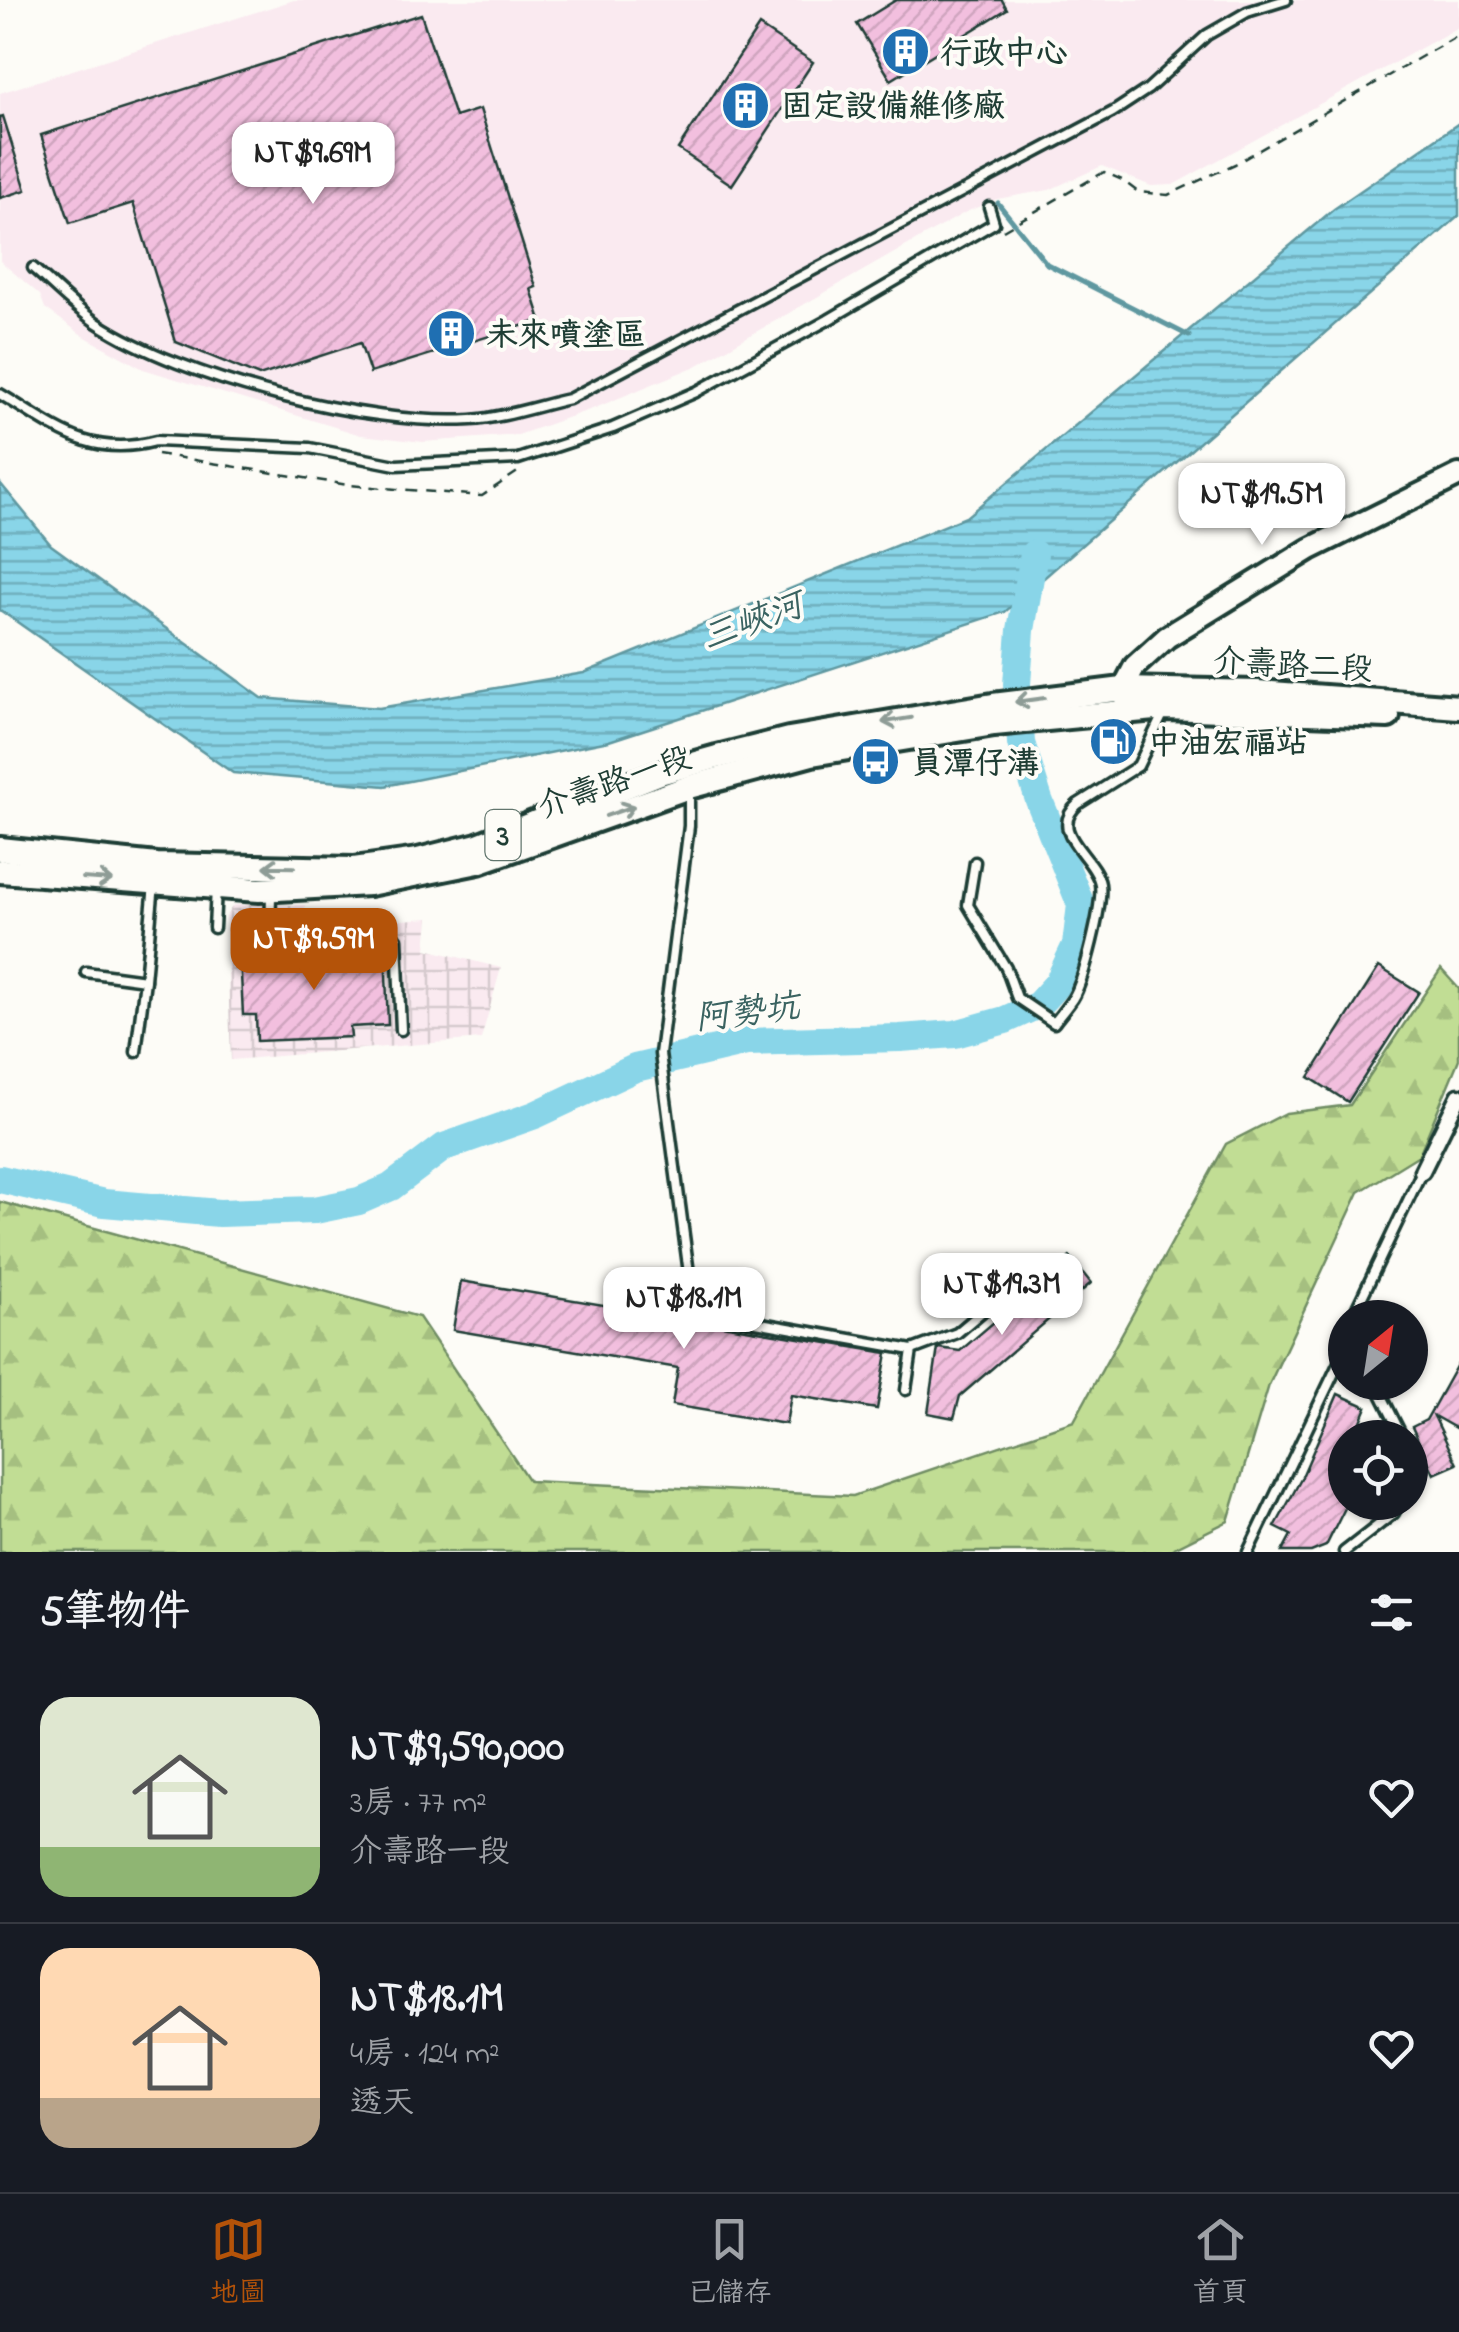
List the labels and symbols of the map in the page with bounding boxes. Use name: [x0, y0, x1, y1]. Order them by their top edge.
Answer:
building icon: 行政中心: [879, 26, 931, 78]
place label: 行政中心: [940, 32, 1068, 79]
building icon: 固定設備維修廠: [720, 79, 772, 131]
place label: 固定設備維修廠: [781, 85, 1005, 132]
pin: NT$9.69M: [210, 122, 416, 207]
building icon: 未來噴塗區: [425, 308, 477, 360]
place label: 未來噴塗區: [486, 314, 646, 361]
pin: NT$19.5M: [1159, 463, 1365, 548]
water label: 三峽河: [695, 580, 816, 665]
street label: 介壽路二段: [1212, 640, 1374, 695]
one-way arrow: [1014, 691, 1046, 710]
one-way arrow: [881, 711, 913, 729]
fuel station icon: 中油宏福站: [1087, 716, 1139, 768]
place label: 中油宏福站: [1148, 722, 1308, 769]
street label: 介壽路一段: [532, 736, 698, 833]
bus stop icon: 員潭仔溝: [850, 736, 902, 788]
place label: 員潭仔溝: [911, 742, 1039, 789]
one-way arrow: [604, 801, 635, 819]
road number: 3: [486, 810, 520, 860]
one-way arrow: [264, 858, 296, 877]
one-way arrow: [81, 869, 113, 888]
pin: NT$9.59M: [211, 908, 417, 993]
water label: 阿勢坑: [692, 982, 807, 1046]
pin: NT$19.3M: [899, 1253, 1105, 1338]
pin: NT$18.1M: [581, 1267, 787, 1352]
north arrow: [1328, 1300, 1428, 1400]

